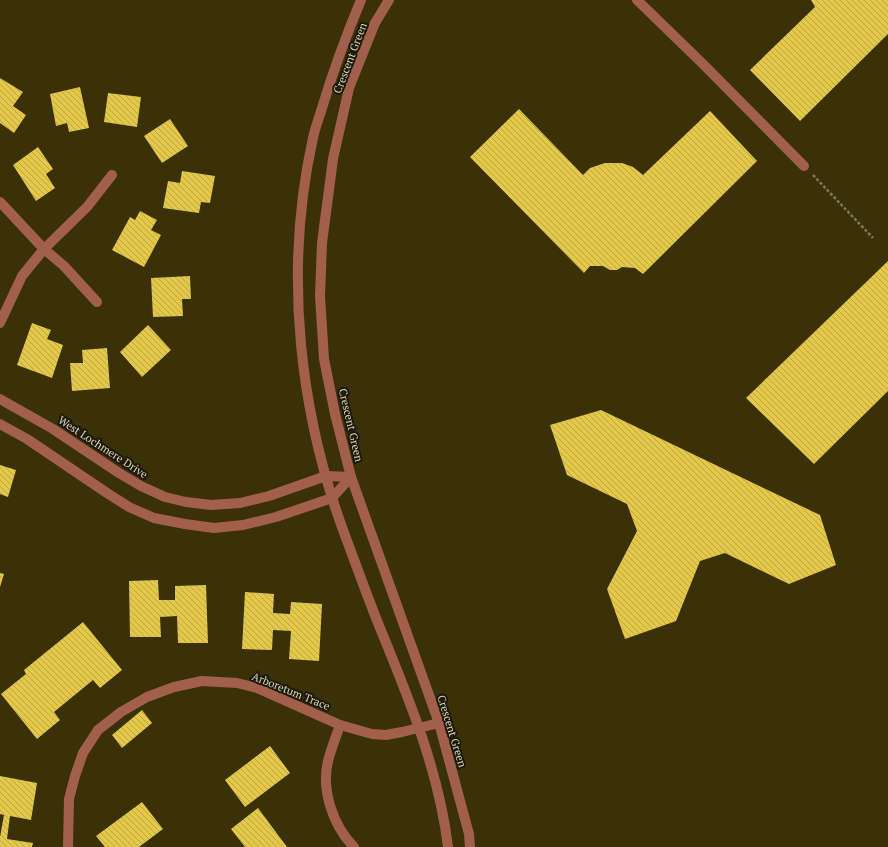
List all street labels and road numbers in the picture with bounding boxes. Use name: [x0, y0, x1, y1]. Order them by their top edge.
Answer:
street label: Crescent Green: [330, 20, 370, 95]
street label: Crescent Green: [336, 387, 366, 463]
street label: West Lochmere Drive: [56, 413, 151, 481]
street label: Arboretum Trace: [250, 669, 332, 713]
street label: Crescent Green: [434, 693, 470, 769]

